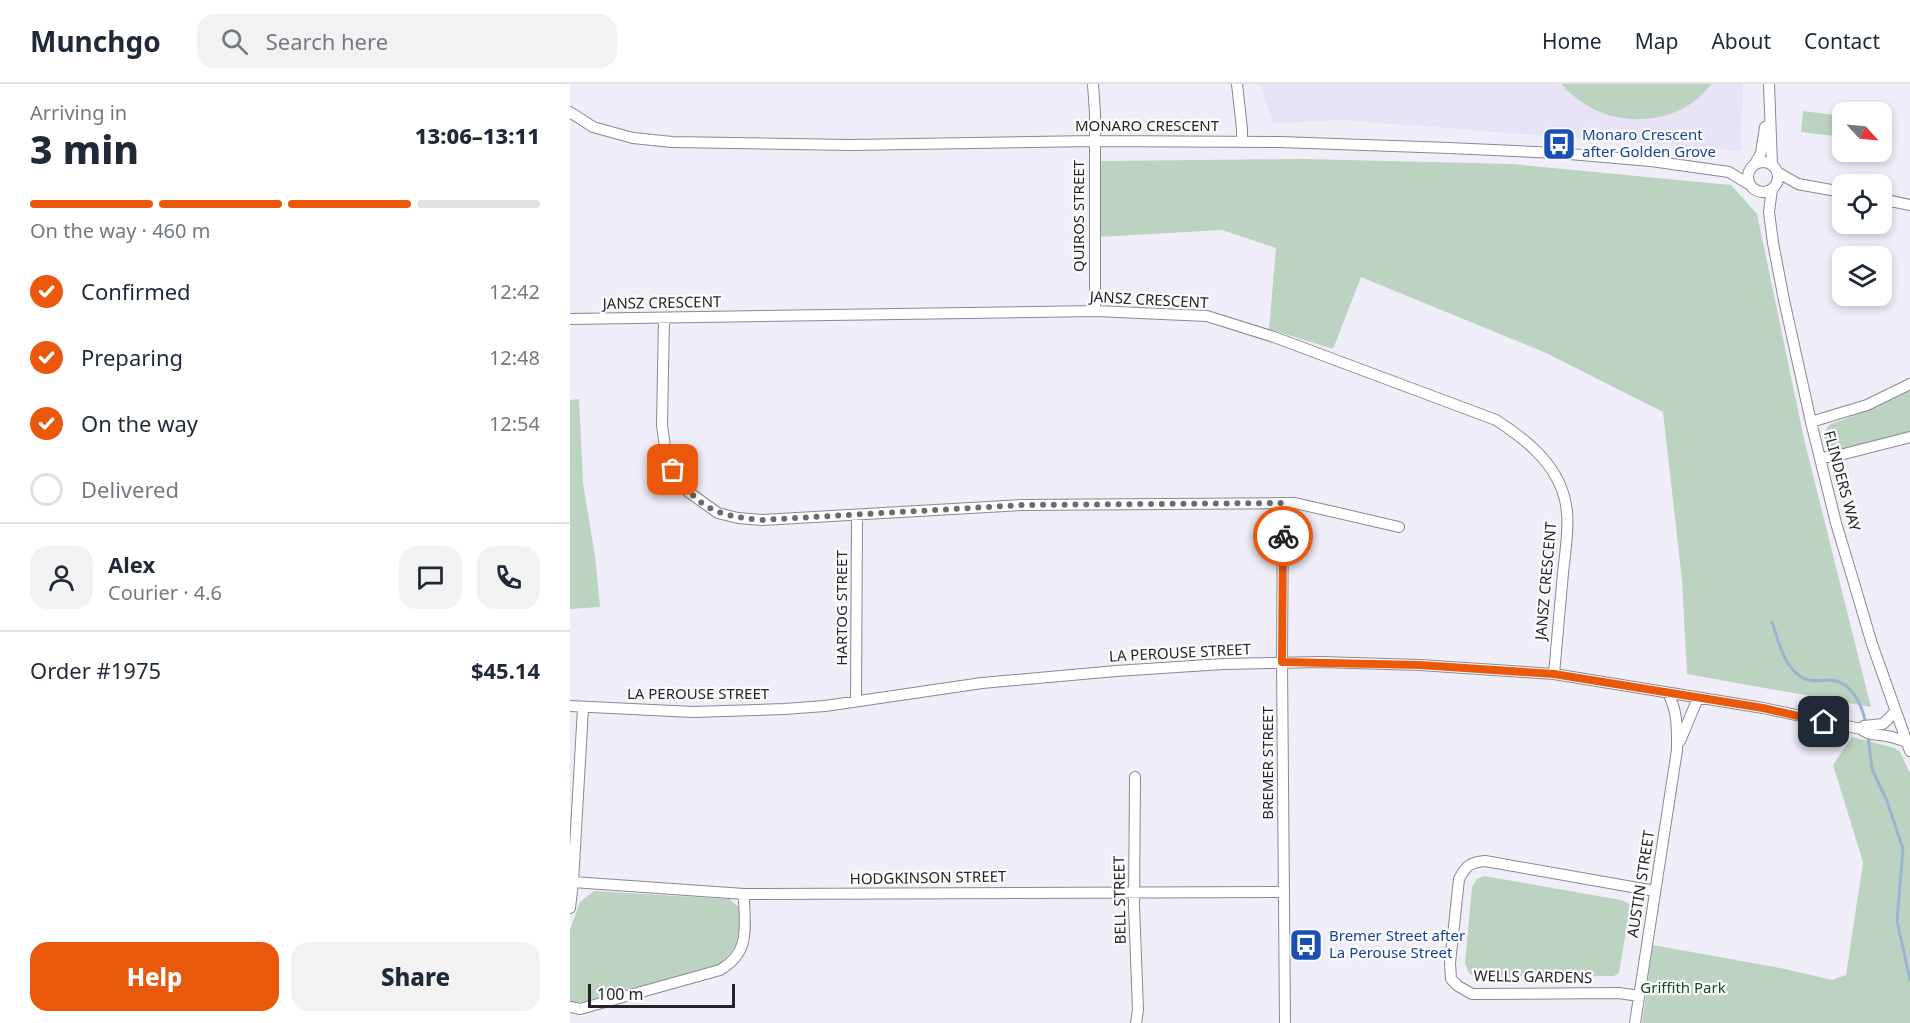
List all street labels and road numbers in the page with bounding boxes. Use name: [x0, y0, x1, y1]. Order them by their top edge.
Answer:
street label: MONARO CRESCENT: [1075, 115, 1220, 135]
street label: QUIROS STREET: [1068, 159, 1088, 272]
street label: JANSZ CRESCENT: [1087, 286, 1210, 312]
street label: JANSZ CRESCENT: [600, 291, 722, 313]
street label: FLINDERS WAY: [1820, 428, 1866, 534]
street label: JANSZ CRESCENT: [1530, 520, 1560, 643]
street label: HARTOG STREET: [831, 550, 851, 666]
street label: LA PEROUSE STREET: [1108, 638, 1252, 666]
street label: LA PEROUSE STREET: [627, 683, 770, 703]
street label: BREMER STREET: [1257, 706, 1277, 820]
street label: AUSTIN STREET: [1622, 828, 1658, 939]
street label: BELL STREET: [1108, 855, 1130, 945]
street label: HODGKINSON STREET: [849, 866, 1007, 888]
street label: WELLS GARDENS: [1473, 965, 1593, 987]

